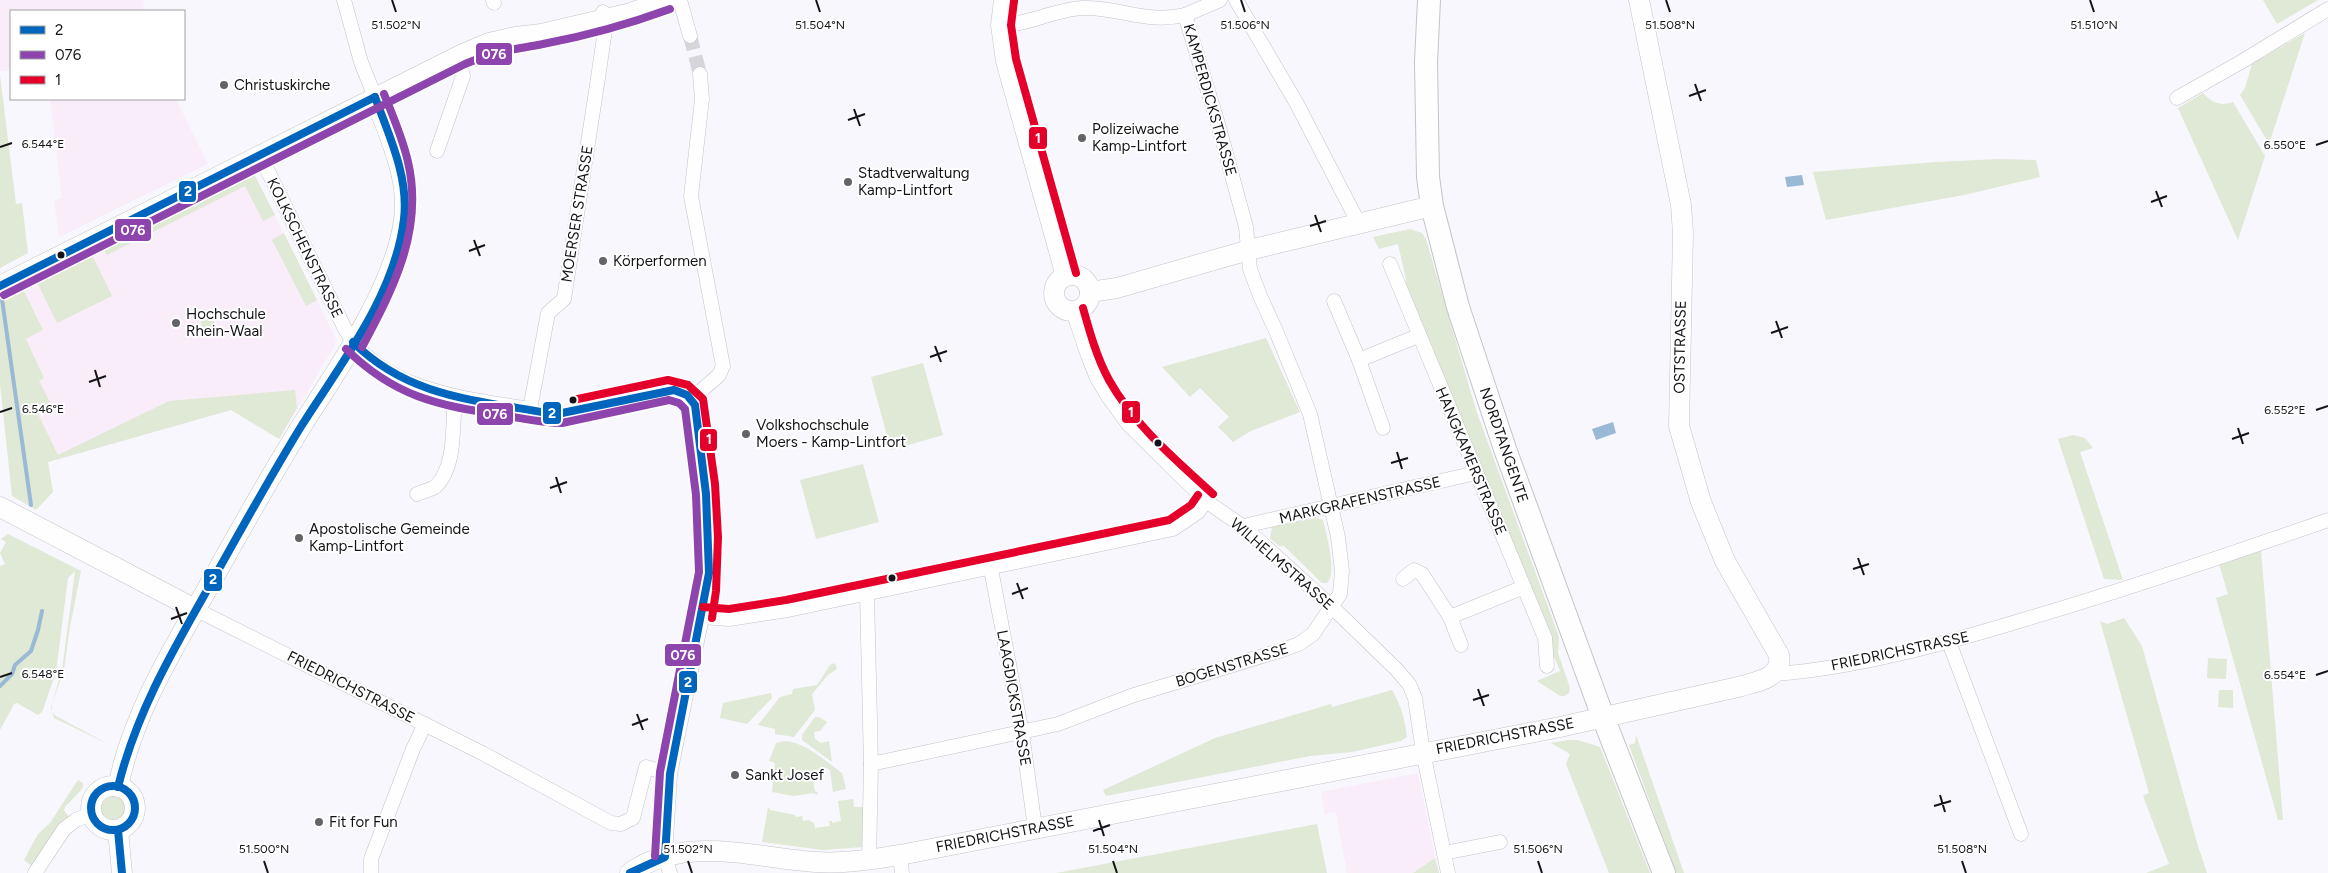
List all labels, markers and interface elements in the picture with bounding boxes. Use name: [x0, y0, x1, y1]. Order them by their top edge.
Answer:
legend: [10, 10, 185, 100]
text: 51.502°N: [371, 18, 421, 32]
text: 51.504°N: [795, 18, 845, 32]
text: 51.506°N: [1220, 18, 1270, 32]
text: 51.508°N: [1645, 18, 1695, 32]
text: 51.510°N: [2070, 18, 2118, 32]
text: 2: [55, 21, 63, 39]
street label: KAMPERDICKSTRASSE: [1180, 22, 1240, 178]
line badge: 076: [475, 42, 513, 66]
text: 076: [55, 46, 82, 64]
text: 076: [482, 46, 506, 63]
text: 1: [55, 71, 61, 89]
place label: Christuskirche: [234, 76, 330, 94]
marker: Christuskirche: [218, 79, 230, 91]
place label: Polizeiwache Kamp-Lintfort: [1092, 120, 1187, 155]
line badge: 1: [1028, 126, 1048, 150]
text: 1: [1035, 130, 1041, 147]
marker: Polizeiwache Kamp-Lintfort: [1076, 132, 1088, 144]
text: 6.544°E: [22, 137, 64, 151]
text: 6.550°E: [2264, 138, 2306, 152]
street label: MOERSER STRASSE: [557, 144, 597, 284]
place label: Stadtverwaltung Kamp-Lintfort: [858, 164, 970, 199]
street label: KOLKSCHENSTRASSE: [263, 175, 347, 321]
marker: Stadtverwaltung Kamp-Lintfort: [842, 176, 854, 188]
line badge: 2: [178, 180, 197, 203]
text: 2: [184, 183, 192, 200]
line badge: 076: [114, 218, 152, 242]
text: 076: [121, 222, 145, 239]
unlabelled marker: [56, 250, 66, 260]
place label: Körperformen: [613, 252, 707, 270]
marker: Körperformen: [597, 255, 609, 267]
street label: OSTSTRASSE: [1670, 300, 1690, 394]
place label: Hochschule Rhein-Waal: [186, 305, 266, 340]
marker: Hochschule Rhein-Waal: [170, 317, 182, 329]
street label: HANGKAMERSTRASSE: [1432, 384, 1510, 538]
street label: NORDTANGENTE: [1476, 385, 1532, 505]
unlabelled marker: [568, 395, 578, 405]
line badge: 1: [1121, 400, 1141, 424]
line badge: 2: [542, 401, 562, 425]
text: 6.546°E: [22, 402, 64, 416]
line badge: 076: [476, 402, 514, 426]
text: 6.552°E: [2264, 403, 2306, 417]
text: 1: [1128, 404, 1134, 421]
text: 2: [548, 405, 556, 422]
text: 076: [483, 406, 507, 423]
place label: Volkshochschule Moers - Kamp-Lintfort: [756, 416, 906, 451]
line badge: 1: [699, 428, 718, 452]
marker: Volkshochschule Moers - Kamp-Lintfort: [740, 428, 752, 440]
text: 1: [706, 431, 712, 448]
unlabelled marker: [1153, 438, 1163, 448]
street label: MARKGRAFENSTRASSE: [1277, 473, 1443, 527]
street label: WILHELMSTRASSE: [1227, 514, 1337, 614]
place label: Apostolische Gemeinde Kamp-Lintfort: [309, 520, 470, 555]
marker: Apostolische Gemeinde Kamp-Lintfort: [293, 532, 305, 544]
line badge: 2: [203, 568, 223, 592]
text: 2: [209, 571, 217, 588]
unlabelled marker: [887, 573, 897, 583]
street label: FRIEDRICHSTRASSE: [1829, 628, 1971, 674]
street label: LAAGDICKSTRASSE: [993, 629, 1035, 767]
street label: BOGENSTRASSE: [1173, 639, 1291, 691]
line badge: 076: [664, 643, 702, 667]
street label: FRIEDRICHSTRASSE: [284, 647, 418, 727]
text: 076: [671, 647, 695, 664]
text: 6.548°E: [22, 667, 64, 681]
text: 6.554°E: [2264, 668, 2306, 682]
line badge: 2: [678, 670, 698, 694]
text: 2: [684, 674, 692, 691]
street label: FRIEDRICHSTRASSE: [1434, 714, 1576, 758]
place label: Sankt Josef: [745, 766, 824, 784]
marker: Sankt Josef: [729, 769, 741, 781]
street label: FRIEDRICHSTRASSE: [934, 812, 1076, 856]
place label: Fit for Fun: [329, 813, 398, 831]
marker: Fit for Fun: [313, 816, 325, 828]
text: 51.500°N: [239, 842, 289, 856]
text: 51.502°N: [663, 842, 713, 856]
text: 51.504°N: [1088, 842, 1138, 856]
text: 51.506°N: [1513, 842, 1563, 856]
text: 51.508°N: [1937, 842, 1987, 856]

